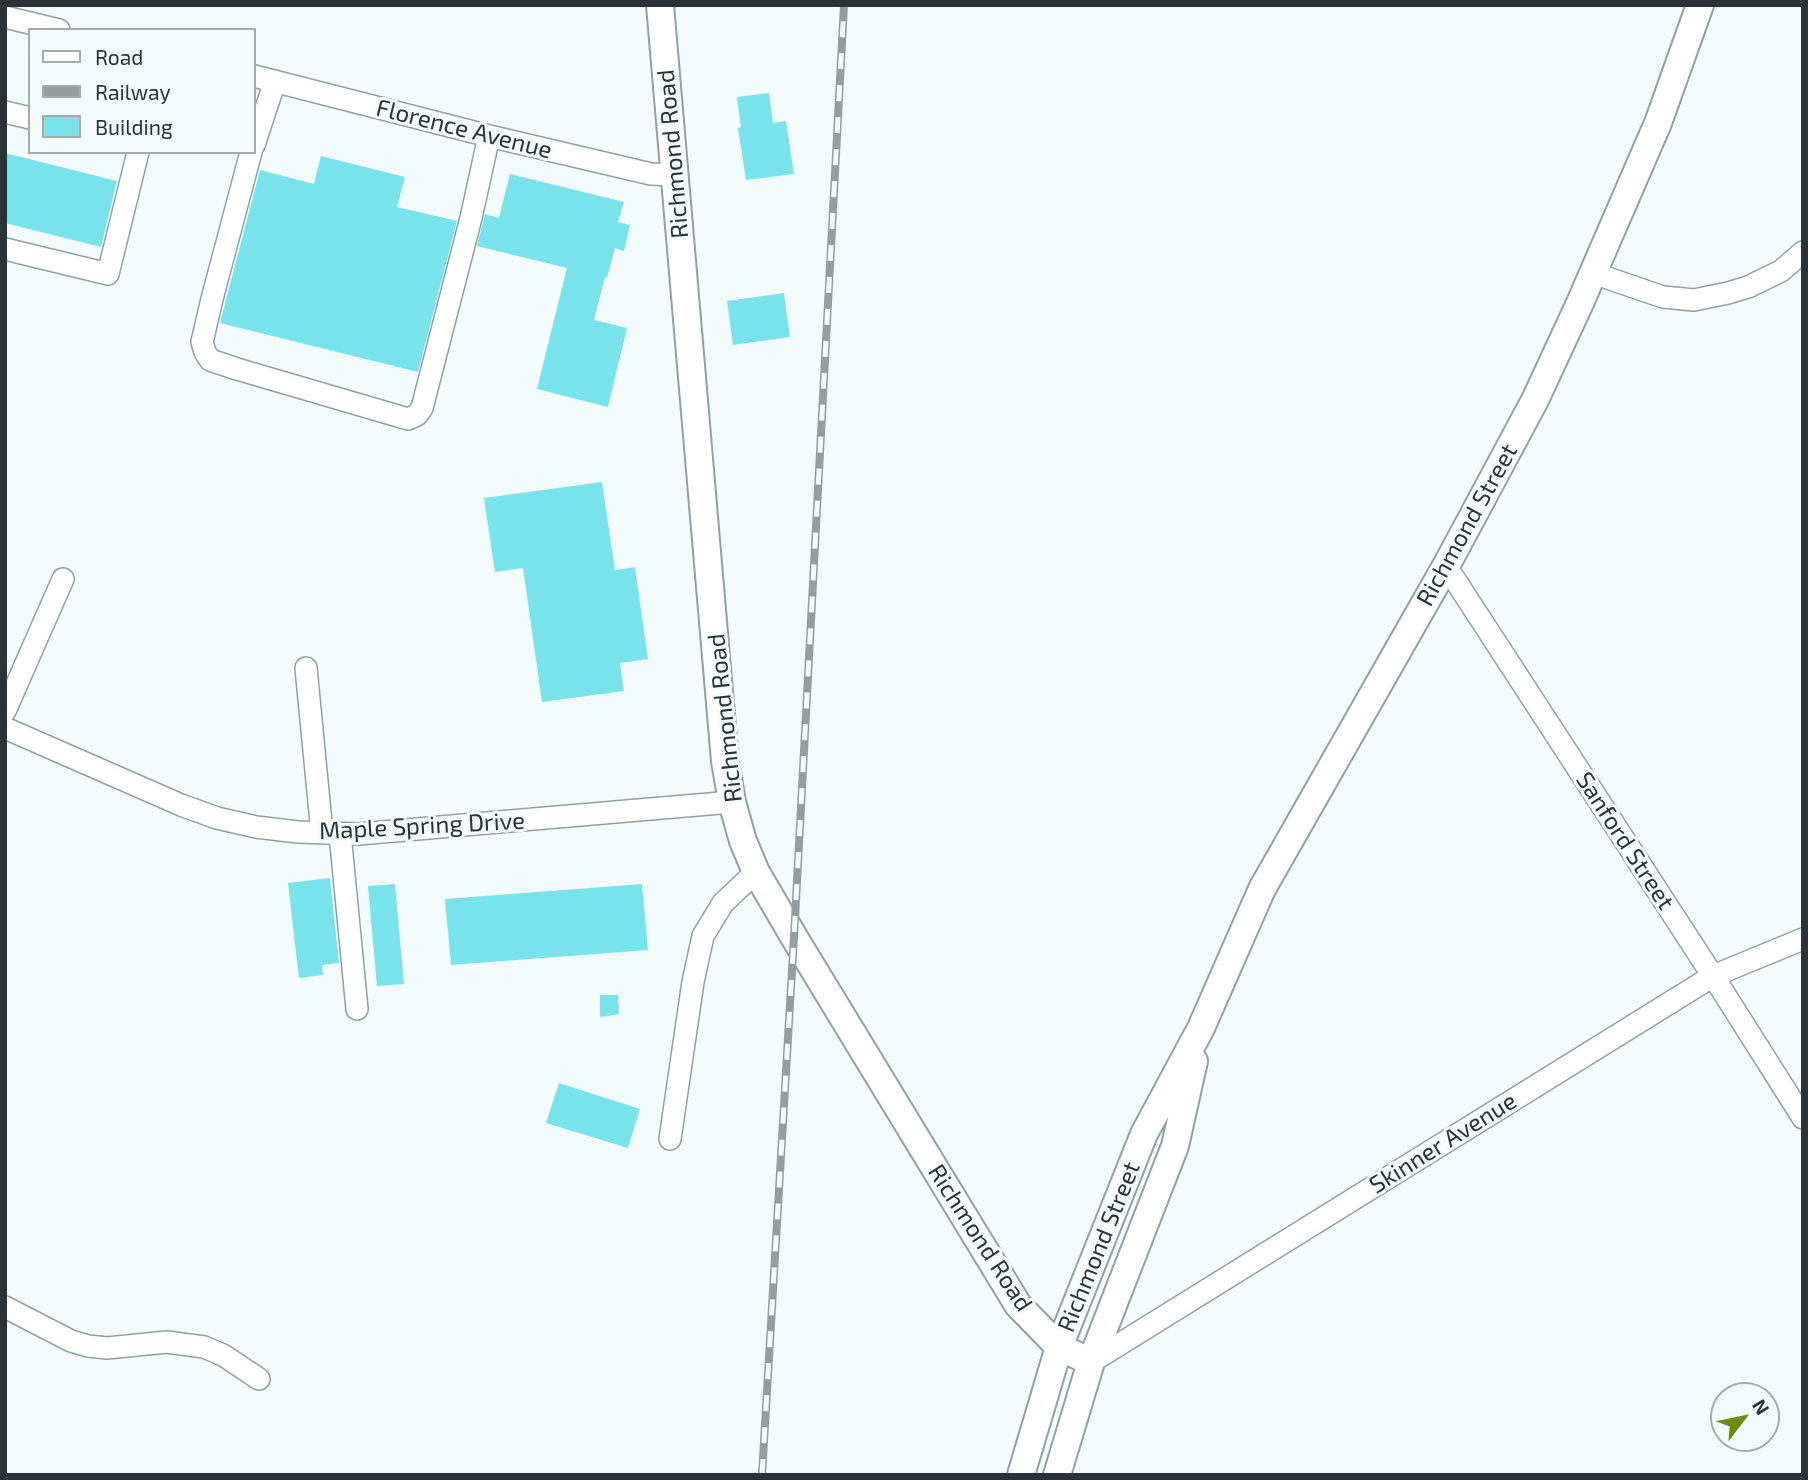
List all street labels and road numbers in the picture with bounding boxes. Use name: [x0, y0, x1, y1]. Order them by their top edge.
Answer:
street label: Richmond Road: [651, 68, 695, 240]
street label: Florence Avenue: [373, 93, 555, 165]
street label: Richmond Street: [1411, 439, 1523, 611]
street label: Richmond Road: [702, 632, 748, 804]
street label: Sanford Street: [1570, 767, 1680, 915]
street label: Maple Spring Drive: [318, 806, 526, 846]
street label: Skinner Avenue: [1364, 1086, 1522, 1200]
street label: Richmond Street: [1052, 1158, 1146, 1336]
street label: Richmond Road: [922, 1159, 1038, 1317]

